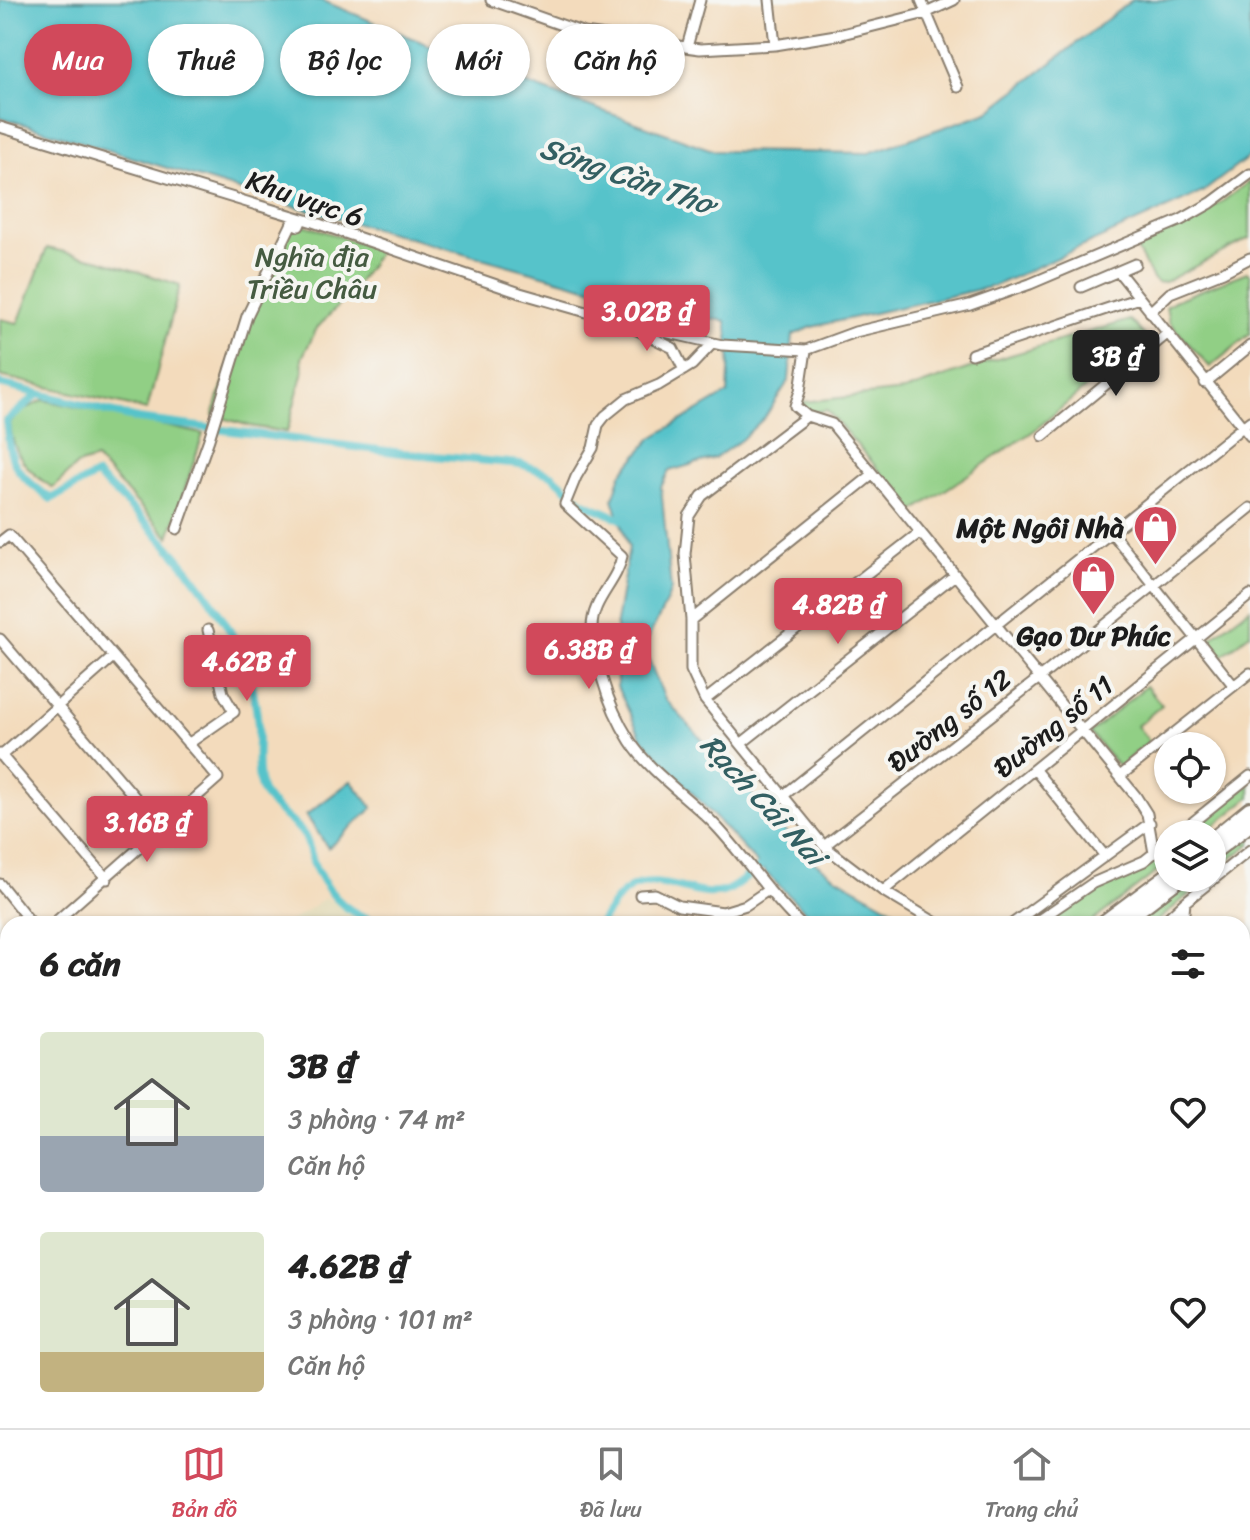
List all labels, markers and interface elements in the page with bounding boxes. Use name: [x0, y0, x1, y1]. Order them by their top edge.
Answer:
chip: Mua: [24, 24, 132, 96]
chip: Thuê: [148, 24, 264, 96]
chip: Bộ lọc: [280, 24, 411, 96]
chip: Mới: [427, 24, 530, 96]
chip: Căn hộ: [546, 24, 685, 96]
water label: Sông Cần Thơ: [533, 121, 726, 233]
street label: Khu vực 6: [239, 156, 370, 241]
park label: Nghĩa địa Triều Châu: [247, 232, 377, 313]
pin: 3.02B ₫: [573, 285, 721, 353]
text: 3.02B ₫: [602, 288, 692, 334]
pin: 3B ₫: [1069, 330, 1163, 398]
text: 3B ₫: [1090, 333, 1142, 379]
place label: Một Ngôi Nhà: [955, 503, 1124, 552]
shop icon: Một Ngôi Nhà: [1131, 503, 1179, 566]
shop icon: Gạo Dư Phúc: [1070, 554, 1118, 617]
pin: 4.82B ₫: [764, 578, 912, 646]
text: 4.82B ₫: [792, 581, 884, 627]
place label: Gạo Dư Phúc: [1016, 611, 1172, 660]
pin: 6.38B ₫: [515, 623, 663, 691]
text: 6.38B ₫: [544, 626, 634, 672]
pin: 4.62B ₫: [173, 635, 321, 703]
text: 4.62B ₫: [202, 638, 292, 684]
street label: Đường số 12: [876, 655, 1023, 785]
street label: Đường số 11: [982, 662, 1125, 791]
water label: Rạch Cái Nai: [687, 721, 843, 883]
map controls: [1154, 732, 1226, 892]
button: locate: [1154, 732, 1226, 804]
pin: 3.16B ₫: [73, 796, 221, 864]
text: 3.16B ₫: [105, 799, 189, 845]
button: layers: [1154, 820, 1226, 892]
text: 6 căn: [40, 934, 121, 994]
icon: filters: [1166, 942, 1210, 986]
text: 3B ₫: [288, 1036, 355, 1096]
icon: home: [104, 1064, 200, 1160]
icon: heart: [1166, 1090, 1210, 1134]
text: 3 phòng · 74 m²: [288, 1096, 465, 1142]
text: Căn hộ: [288, 1142, 365, 1188]
text: 4.62B ₫: [288, 1236, 407, 1296]
icon: home: [104, 1264, 200, 1360]
icon: heart: [1166, 1290, 1210, 1334]
text: 3 phòng · 101 m²: [288, 1296, 473, 1342]
text: Căn hộ: [288, 1342, 365, 1388]
tab: Bản đồ: [172, 1442, 237, 1529]
tab: Đã lưu: [580, 1442, 642, 1529]
tab: Trang chủ: [985, 1442, 1078, 1529]

